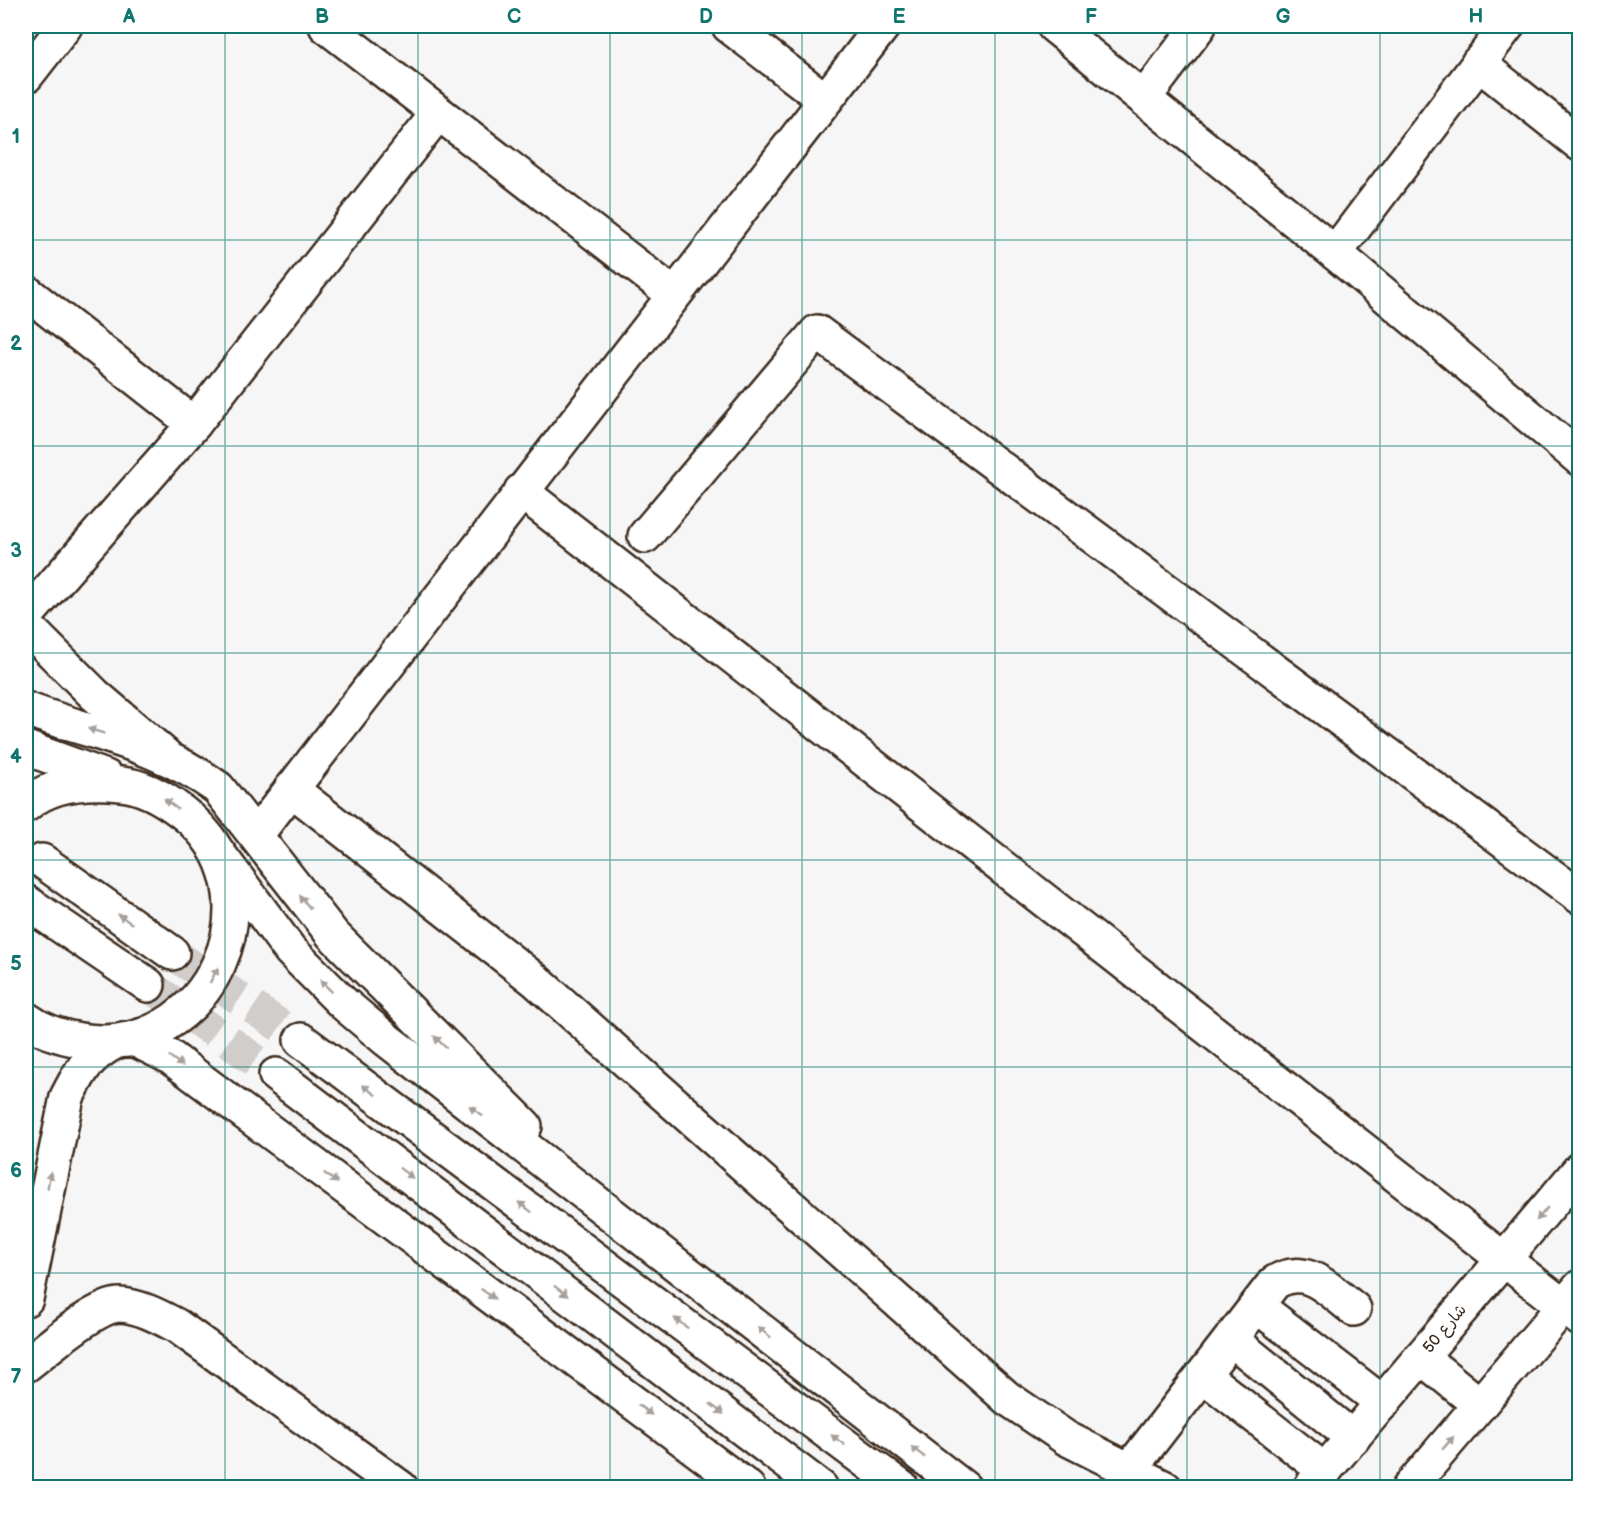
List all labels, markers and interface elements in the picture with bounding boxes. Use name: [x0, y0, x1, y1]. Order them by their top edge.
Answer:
text: A: [122, 5, 136, 29]
text: B: [315, 5, 329, 29]
text: C: [507, 5, 521, 29]
text: D: [699, 5, 713, 29]
text: E: [893, 5, 906, 29]
text: F: [1085, 5, 1097, 29]
text: G: [1276, 5, 1291, 29]
text: H: [1469, 5, 1483, 29]
text: 1: [12, 125, 20, 149]
text: 2: [10, 332, 22, 356]
text: 3: [10, 539, 22, 563]
one-way arrow: [87, 726, 105, 735]
text: 4: [10, 745, 22, 769]
one-way arrow: [164, 798, 179, 810]
one-way arrow: [300, 894, 312, 909]
one-way arrow: [117, 913, 133, 925]
text: 5: [10, 952, 22, 976]
one-way arrow: [209, 966, 219, 983]
one-way arrow: [320, 979, 334, 993]
one-way arrow: [433, 1035, 448, 1049]
one-way arrow: [167, 1055, 183, 1067]
one-way arrow: [361, 1085, 376, 1097]
one-way arrow: [468, 1104, 484, 1117]
text: 6: [10, 1159, 22, 1183]
one-way arrow: [398, 1167, 414, 1180]
one-way arrow: [45, 1170, 54, 1189]
one-way arrow: [324, 1172, 339, 1184]
one-way arrow: [518, 1201, 534, 1213]
one-way arrow: [1536, 1206, 1549, 1221]
one-way arrow: [553, 1285, 569, 1297]
one-way arrow: [480, 1288, 496, 1300]
street label: شارع 50: [1419, 1301, 1472, 1358]
one-way arrow: [674, 1318, 689, 1330]
one-way arrow: [756, 1325, 772, 1338]
text: 7: [10, 1365, 22, 1389]
one-way arrow: [709, 1402, 725, 1415]
one-way arrow: [637, 1404, 653, 1416]
one-way arrow: [830, 1434, 846, 1446]
one-way arrow: [1441, 1435, 1454, 1451]
one-way arrow: [910, 1445, 926, 1458]

